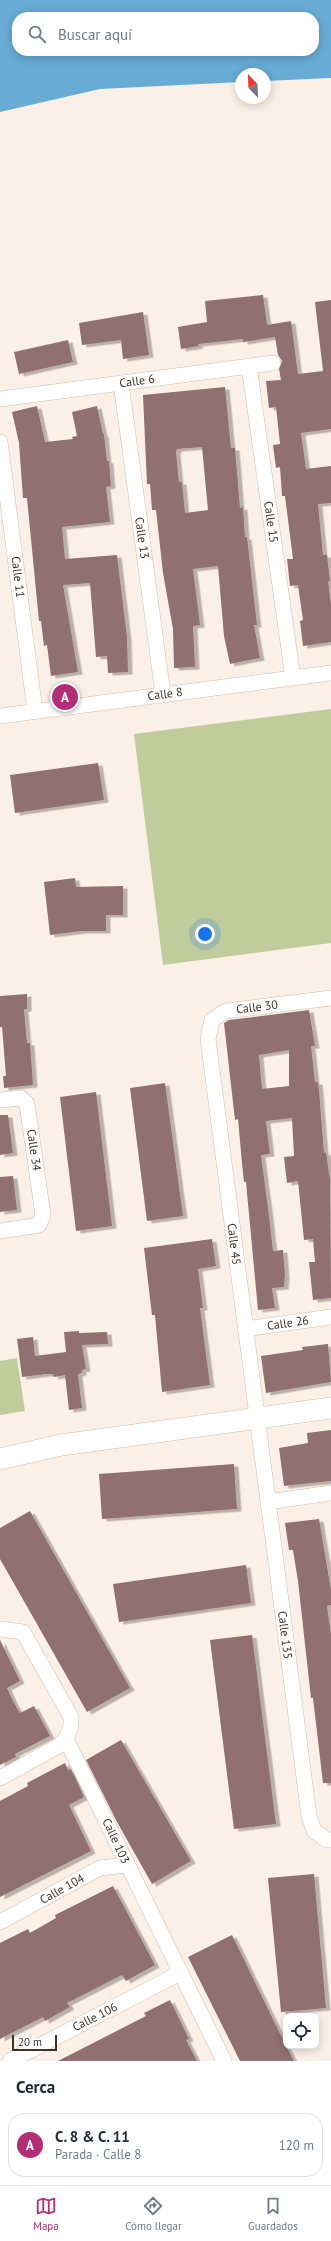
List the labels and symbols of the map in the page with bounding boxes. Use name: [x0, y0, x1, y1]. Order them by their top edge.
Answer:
north arrow: [235, 68, 271, 104]
street label: Calle 6: [118, 371, 156, 390]
street label: Calle 15: [261, 500, 282, 544]
street label: Calle 13: [132, 516, 153, 560]
street label: Calle 11: [8, 555, 28, 599]
pin: A: [52, 682, 78, 712]
street label: Calle 8: [146, 684, 183, 703]
your location: [195, 924, 215, 944]
street label: Calle 30: [235, 996, 279, 1017]
street label: Calle 34: [24, 1128, 45, 1172]
street label: Calle 45: [224, 1222, 244, 1266]
street label: Calle 26: [266, 1312, 310, 1333]
street label: Calle 135: [275, 1610, 296, 1660]
street label: Calle 103: [99, 1816, 134, 1866]
street label: Calle 104: [37, 1870, 87, 1907]
street label: Calle 106: [70, 1999, 120, 2034]
scale bar: [12, 2033, 57, 2052]

